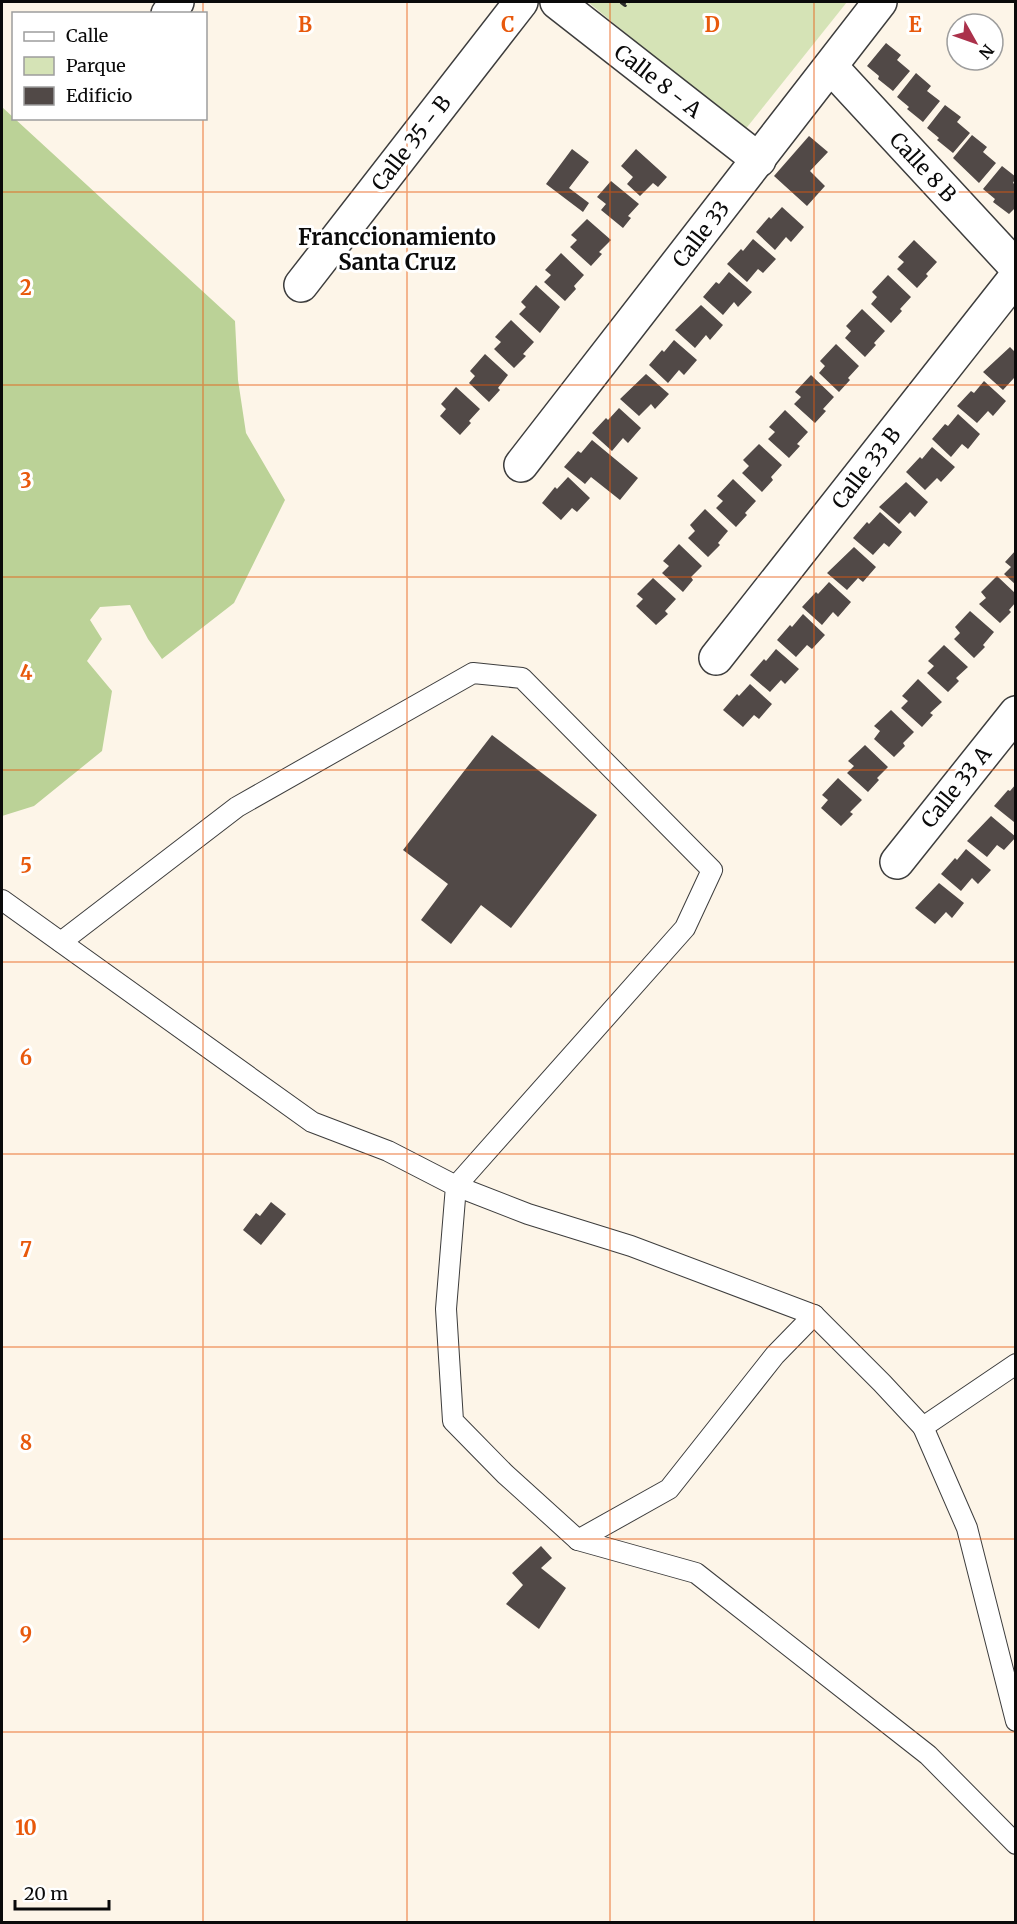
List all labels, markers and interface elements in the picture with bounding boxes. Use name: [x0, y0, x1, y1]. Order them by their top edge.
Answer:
legend: [12, 12, 207, 120]
text: B: [298, 12, 312, 37]
text: C: [501, 12, 515, 37]
text: D: [704, 12, 720, 37]
text: E: [908, 12, 922, 37]
north arrow: [945, 12, 1005, 72]
text: Calle: [66, 24, 108, 47]
street label: Calle 8 - A: [609, 38, 707, 124]
text: N: [975, 40, 998, 63]
text: Parque: [66, 54, 126, 77]
text: Edificio: [66, 84, 132, 107]
street label: Calle 35 - B: [365, 90, 457, 196]
street label: Calle 8 B: [884, 126, 962, 208]
street label: Calle 33: [667, 195, 735, 273]
district label: Franccionamiento Santa Cruz: [298, 223, 496, 276]
text: 2: [20, 275, 32, 300]
street label: Calle 33 B: [826, 422, 906, 514]
text: 3: [20, 468, 32, 493]
text: 4: [20, 660, 33, 685]
street label: Calle 33 A: [915, 741, 997, 833]
text: 5: [20, 853, 32, 878]
text: 6: [20, 1045, 32, 1070]
text: 7: [20, 1237, 32, 1262]
text: 8: [20, 1430, 32, 1455]
text: 9: [20, 1622, 32, 1647]
text: 10: [15, 1815, 37, 1840]
scale bar: [15, 1873, 110, 1911]
text: 20 m: [24, 1882, 68, 1905]

